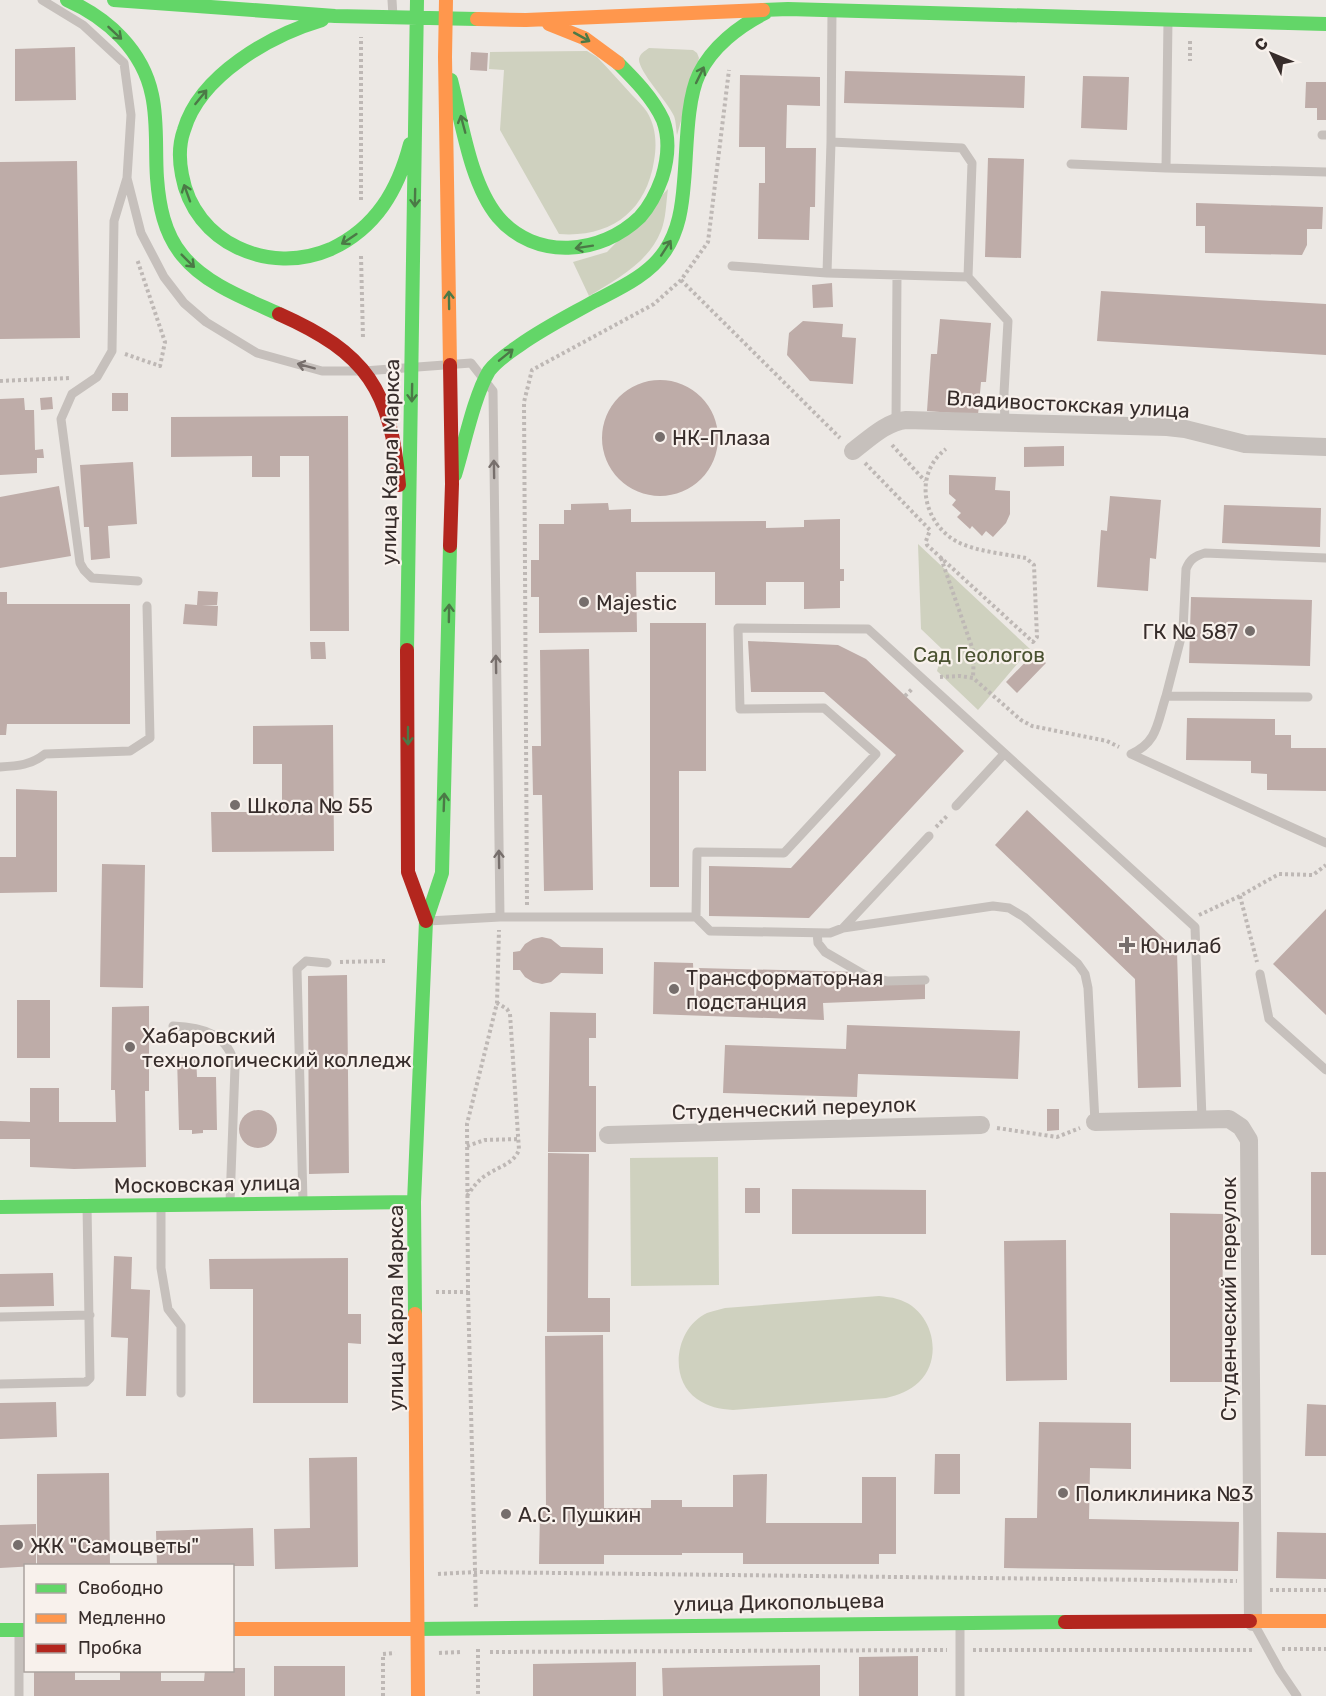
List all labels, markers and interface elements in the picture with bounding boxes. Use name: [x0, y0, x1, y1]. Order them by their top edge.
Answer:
north arrow: [1242, 24, 1302, 84]
one-way arrow: [107, 26, 122, 40]
one-way arrow: [573, 31, 590, 43]
text: С: [1251, 34, 1272, 55]
one-way arrow: [695, 66, 707, 84]
one-way arrow: [195, 89, 208, 105]
one-way arrow: [456, 115, 468, 134]
one-way arrow: [181, 184, 192, 202]
one-way arrow: [409, 187, 421, 207]
one-way arrow: [341, 233, 358, 245]
one-way arrow: [661, 240, 673, 257]
one-way arrow: [575, 242, 595, 253]
one-way arrow: [181, 253, 196, 268]
one-way arrow: [443, 290, 455, 310]
one-way arrow: [498, 349, 514, 362]
street label: улица Карла Маркса: [376, 359, 404, 565]
one-way arrow: [297, 360, 316, 372]
one-way arrow: [406, 382, 417, 402]
street label: Владивостокская улица: [946, 385, 1190, 423]
place label: НК-Плаза: [672, 425, 770, 450]
marker: НК-Плаза: [653, 430, 667, 444]
one-way arrow: [488, 459, 500, 479]
place label: Majestic: [596, 590, 677, 615]
marker: Majestic: [577, 595, 591, 609]
one-way arrow: [443, 604, 455, 624]
place label: ГК № 587: [1142, 619, 1238, 644]
marker: ГК № 587: [1243, 624, 1257, 638]
park label: Сад Геологов: [913, 642, 1045, 667]
one-way arrow: [490, 654, 502, 674]
one-way arrow: [402, 725, 413, 745]
place label: Школа № 55: [247, 793, 373, 818]
one-way arrow: [438, 793, 450, 813]
marker: Школа № 55: [228, 798, 242, 812]
one-way arrow: [493, 849, 505, 869]
place label: Юнилаб: [1140, 933, 1222, 958]
marker: Юнилаб: [1118, 936, 1136, 954]
place label: Трансформаторная подстанция: [686, 965, 883, 1014]
marker: Трансформаторная подстанция: [667, 982, 681, 996]
place label: Хабаровский технологический колледж: [142, 1023, 412, 1072]
marker: Хабаровский технологический колледж: [123, 1040, 137, 1054]
street label: Студенческий переулок: [671, 1091, 917, 1125]
street label: Московская улица: [114, 1170, 300, 1198]
street label: Студенческий переулок: [1216, 1177, 1241, 1421]
street label: улица Карла Маркса: [383, 1205, 408, 1411]
place label: Поликлиника №3: [1075, 1481, 1254, 1506]
marker: Поликлиника №3: [1056, 1486, 1070, 1500]
place label: А.С. Пушкин: [518, 1502, 641, 1527]
marker: А.С. Пушкин: [499, 1507, 513, 1521]
place label: ЖК "Самоцветы": [30, 1533, 199, 1558]
marker: ЖК "Самоцветы": [11, 1538, 25, 1552]
legend: [24, 1564, 234, 1672]
text: Свободно: [78, 1577, 163, 1599]
street label: улица Дикопольцева: [673, 1588, 885, 1616]
text: Медленно: [78, 1607, 166, 1629]
text: Пробка: [78, 1637, 142, 1659]

